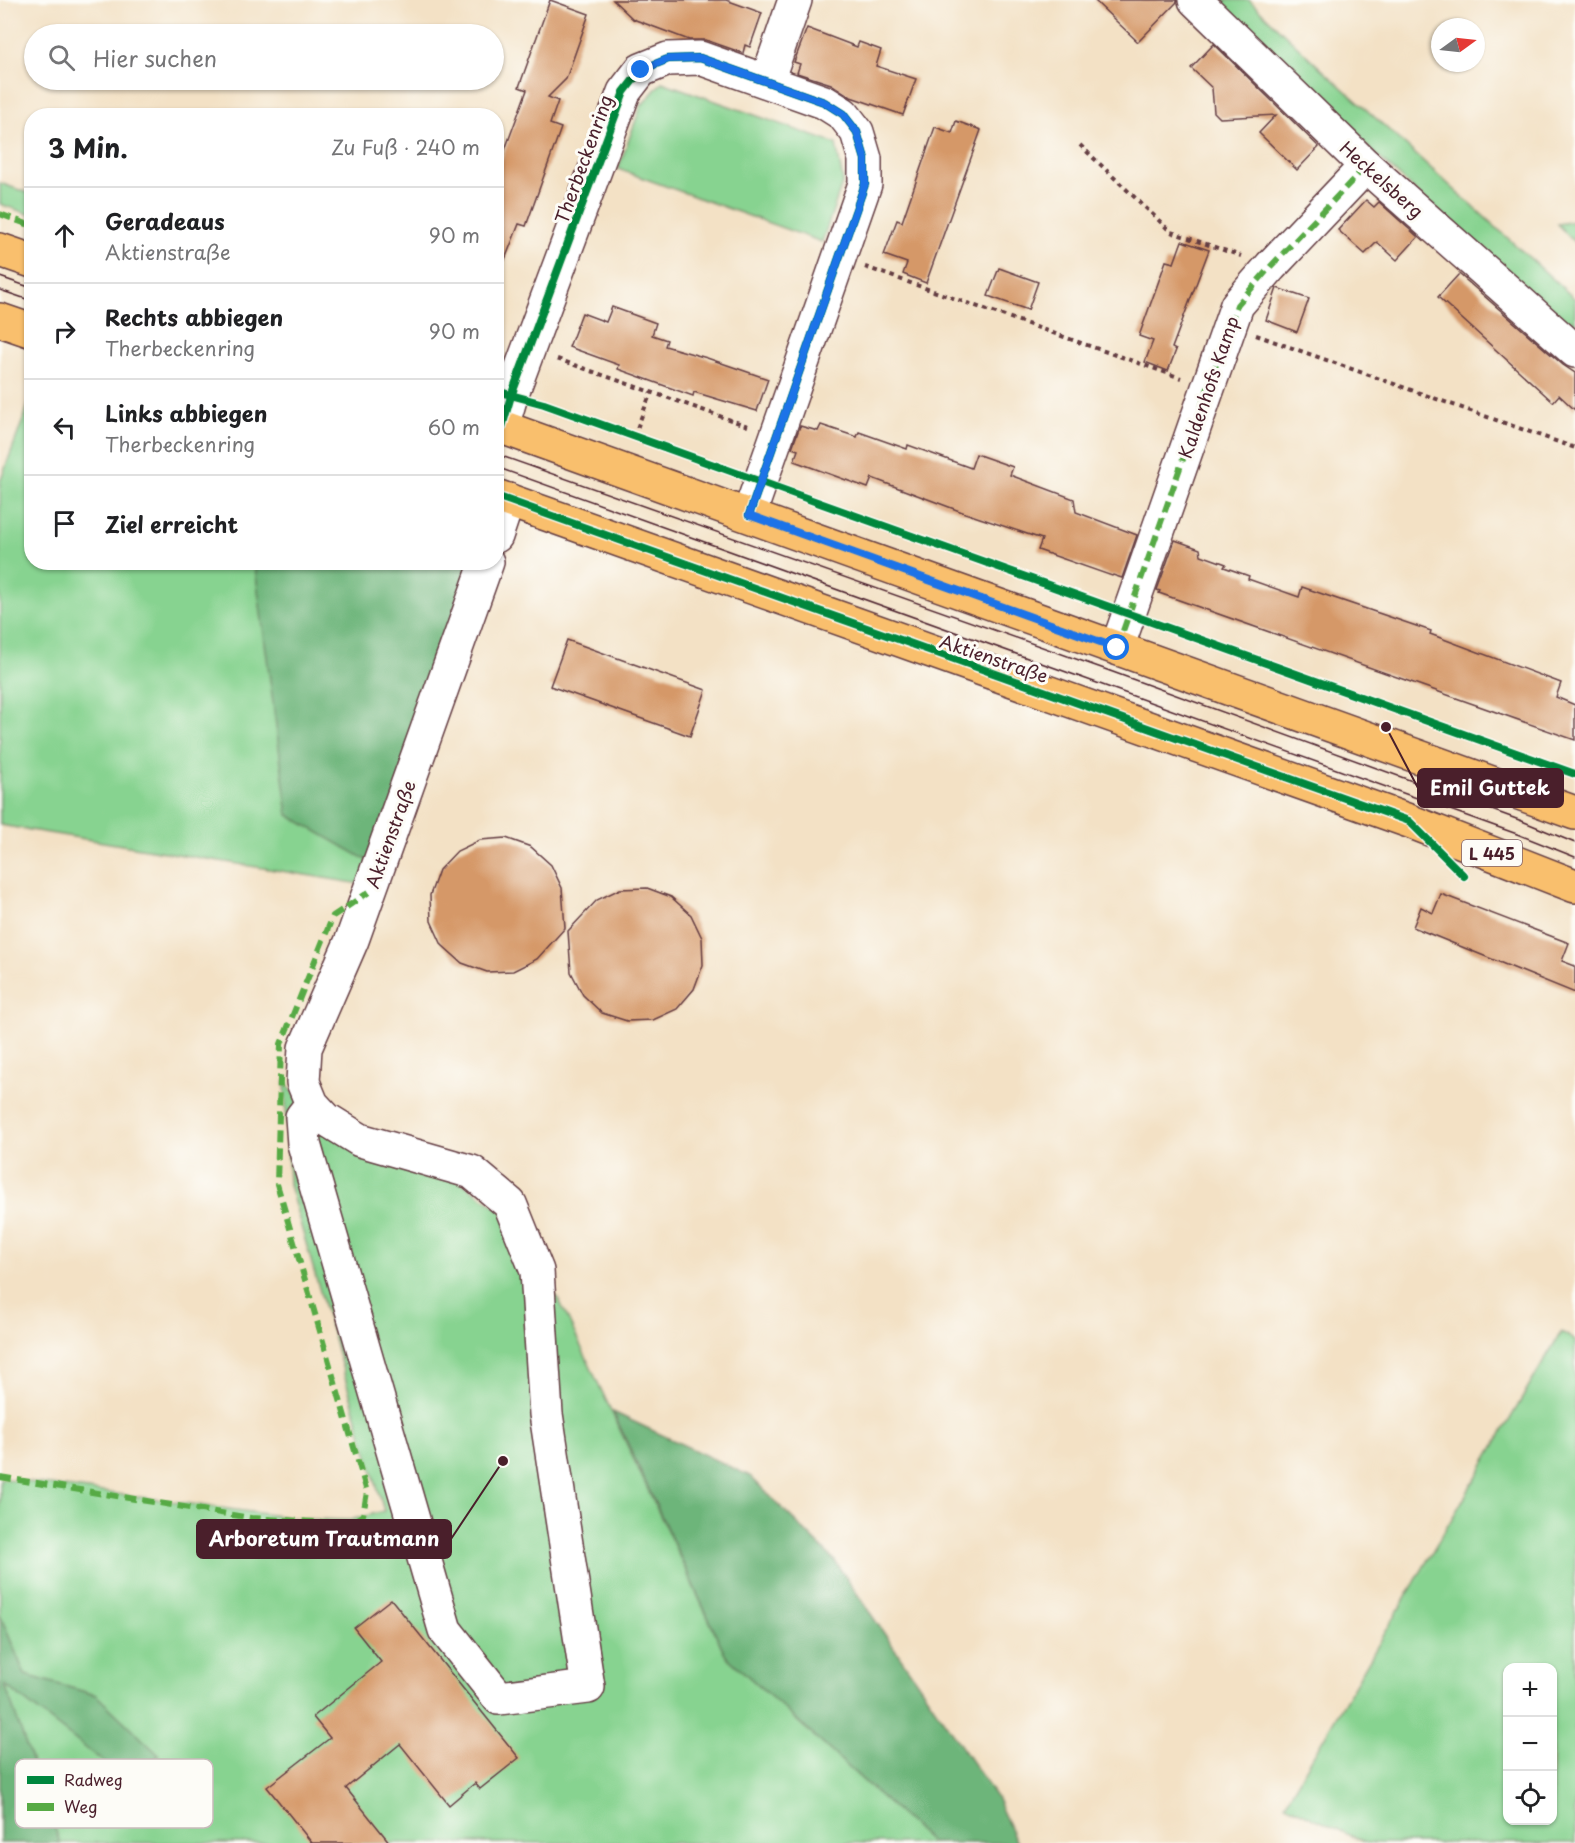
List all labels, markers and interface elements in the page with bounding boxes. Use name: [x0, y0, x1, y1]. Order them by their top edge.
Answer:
north arrow: [1431, 18, 1485, 72]
search box: [24, 24, 504, 90]
icon: search: [45, 41, 78, 74]
text: Hier suchen: [93, 41, 217, 74]
route end: [627, 56, 653, 82]
street label: Therbeckenring: [547, 91, 619, 227]
text: 3 Min.: [48, 128, 128, 167]
text: Zu Fuß · 240 m: [331, 132, 480, 162]
street label: Heckelsberg: [1334, 134, 1430, 224]
text: Geradeaus: [105, 204, 225, 237]
icon: ahead: [48, 219, 81, 252]
text: 90 m: [429, 220, 480, 250]
text: Aktienstraße: [105, 237, 231, 267]
text: Rechts abbiegen: [105, 300, 283, 333]
street label: Kaldenhofs Kamp: [1171, 312, 1245, 462]
icon: right: [48, 315, 81, 348]
text: 90 m: [429, 316, 480, 346]
text: Therbeckenring: [105, 333, 255, 363]
text: Links abbiegen: [105, 396, 267, 429]
icon: left: [48, 411, 81, 444]
text: 60 m: [428, 412, 480, 442]
text: Therbeckenring: [105, 429, 255, 459]
icon: arrive: [48, 507, 81, 540]
text: Ziel erreicht: [105, 507, 238, 540]
street label: Aktienstraße: [936, 627, 1052, 689]
route start: [1103, 634, 1129, 660]
callout: Emil Guttek: [1418, 769, 1563, 807]
text: Emil Guttek: [1430, 772, 1551, 802]
street label: Aktienstraße: [358, 776, 422, 892]
road number: L 445: [1462, 840, 1522, 866]
callout: Arboretum Trautmann: [197, 1520, 451, 1558]
text: Arboretum Trautmann: [208, 1523, 439, 1553]
map controls: [1503, 1663, 1557, 1825]
button: +: [1503, 1663, 1557, 1717]
button: −: [1503, 1717, 1557, 1771]
legend: [15, 1759, 213, 1828]
text: Radweg: [64, 1767, 123, 1791]
button: locate: [1503, 1771, 1557, 1825]
text: Weg: [64, 1794, 97, 1818]

